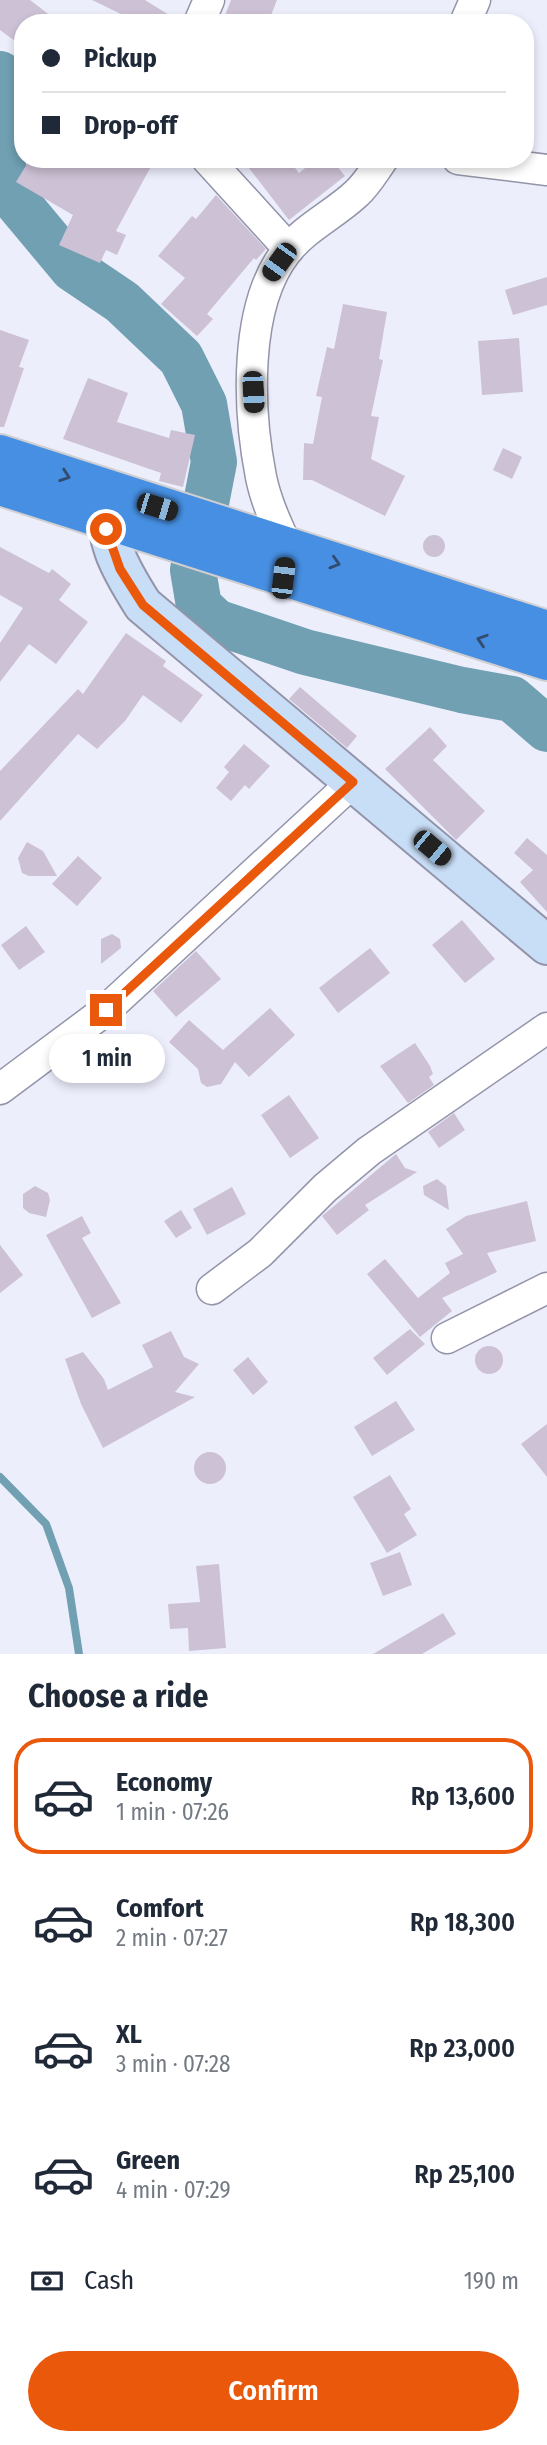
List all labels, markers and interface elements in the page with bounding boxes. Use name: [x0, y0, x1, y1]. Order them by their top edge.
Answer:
text: Pickup: [84, 43, 157, 74]
text: Drop-off: [84, 110, 177, 141]
car: [259, 239, 300, 285]
car: [242, 370, 265, 414]
one-way arrow: [58, 468, 70, 482]
car: [134, 491, 181, 523]
route start: [90, 513, 122, 545]
one-way arrow: [329, 554, 341, 569]
car: [271, 556, 296, 600]
one-way arrow: [476, 634, 489, 648]
car: [410, 826, 455, 870]
route end: [90, 994, 122, 1026]
callout: 1 min: [48, 1034, 164, 1084]
text: 1 min: [82, 1044, 132, 1072]
text: Choose a ride: [28, 1677, 209, 1715]
icon: car: [32, 1765, 95, 1828]
text: Economy: [116, 1767, 212, 1798]
text: Rp 13,600: [411, 1781, 515, 1812]
text: 1 min · 07:26: [116, 1798, 229, 1826]
icon: car: [32, 1891, 95, 1954]
text: Comfort: [116, 1893, 204, 1924]
text: Rp 18,300: [410, 1907, 515, 1938]
text: 2 min · 07:27: [116, 1924, 228, 1952]
icon: car: [32, 2017, 95, 2080]
text: XL: [116, 2019, 142, 2050]
text: Rp 23,000: [409, 2033, 515, 2064]
text: 3 min · 07:28: [116, 2050, 230, 2078]
icon: car: [32, 2143, 95, 2206]
text: Green: [116, 2145, 180, 2176]
text: Rp 25,100: [414, 2159, 515, 2190]
text: 4 min · 07:29: [116, 2176, 231, 2204]
icon: cash: [28, 2262, 66, 2300]
text: Cash: [84, 2265, 134, 2296]
text: 190 m: [464, 2267, 519, 2295]
button: Confirm: [28, 2351, 519, 2431]

